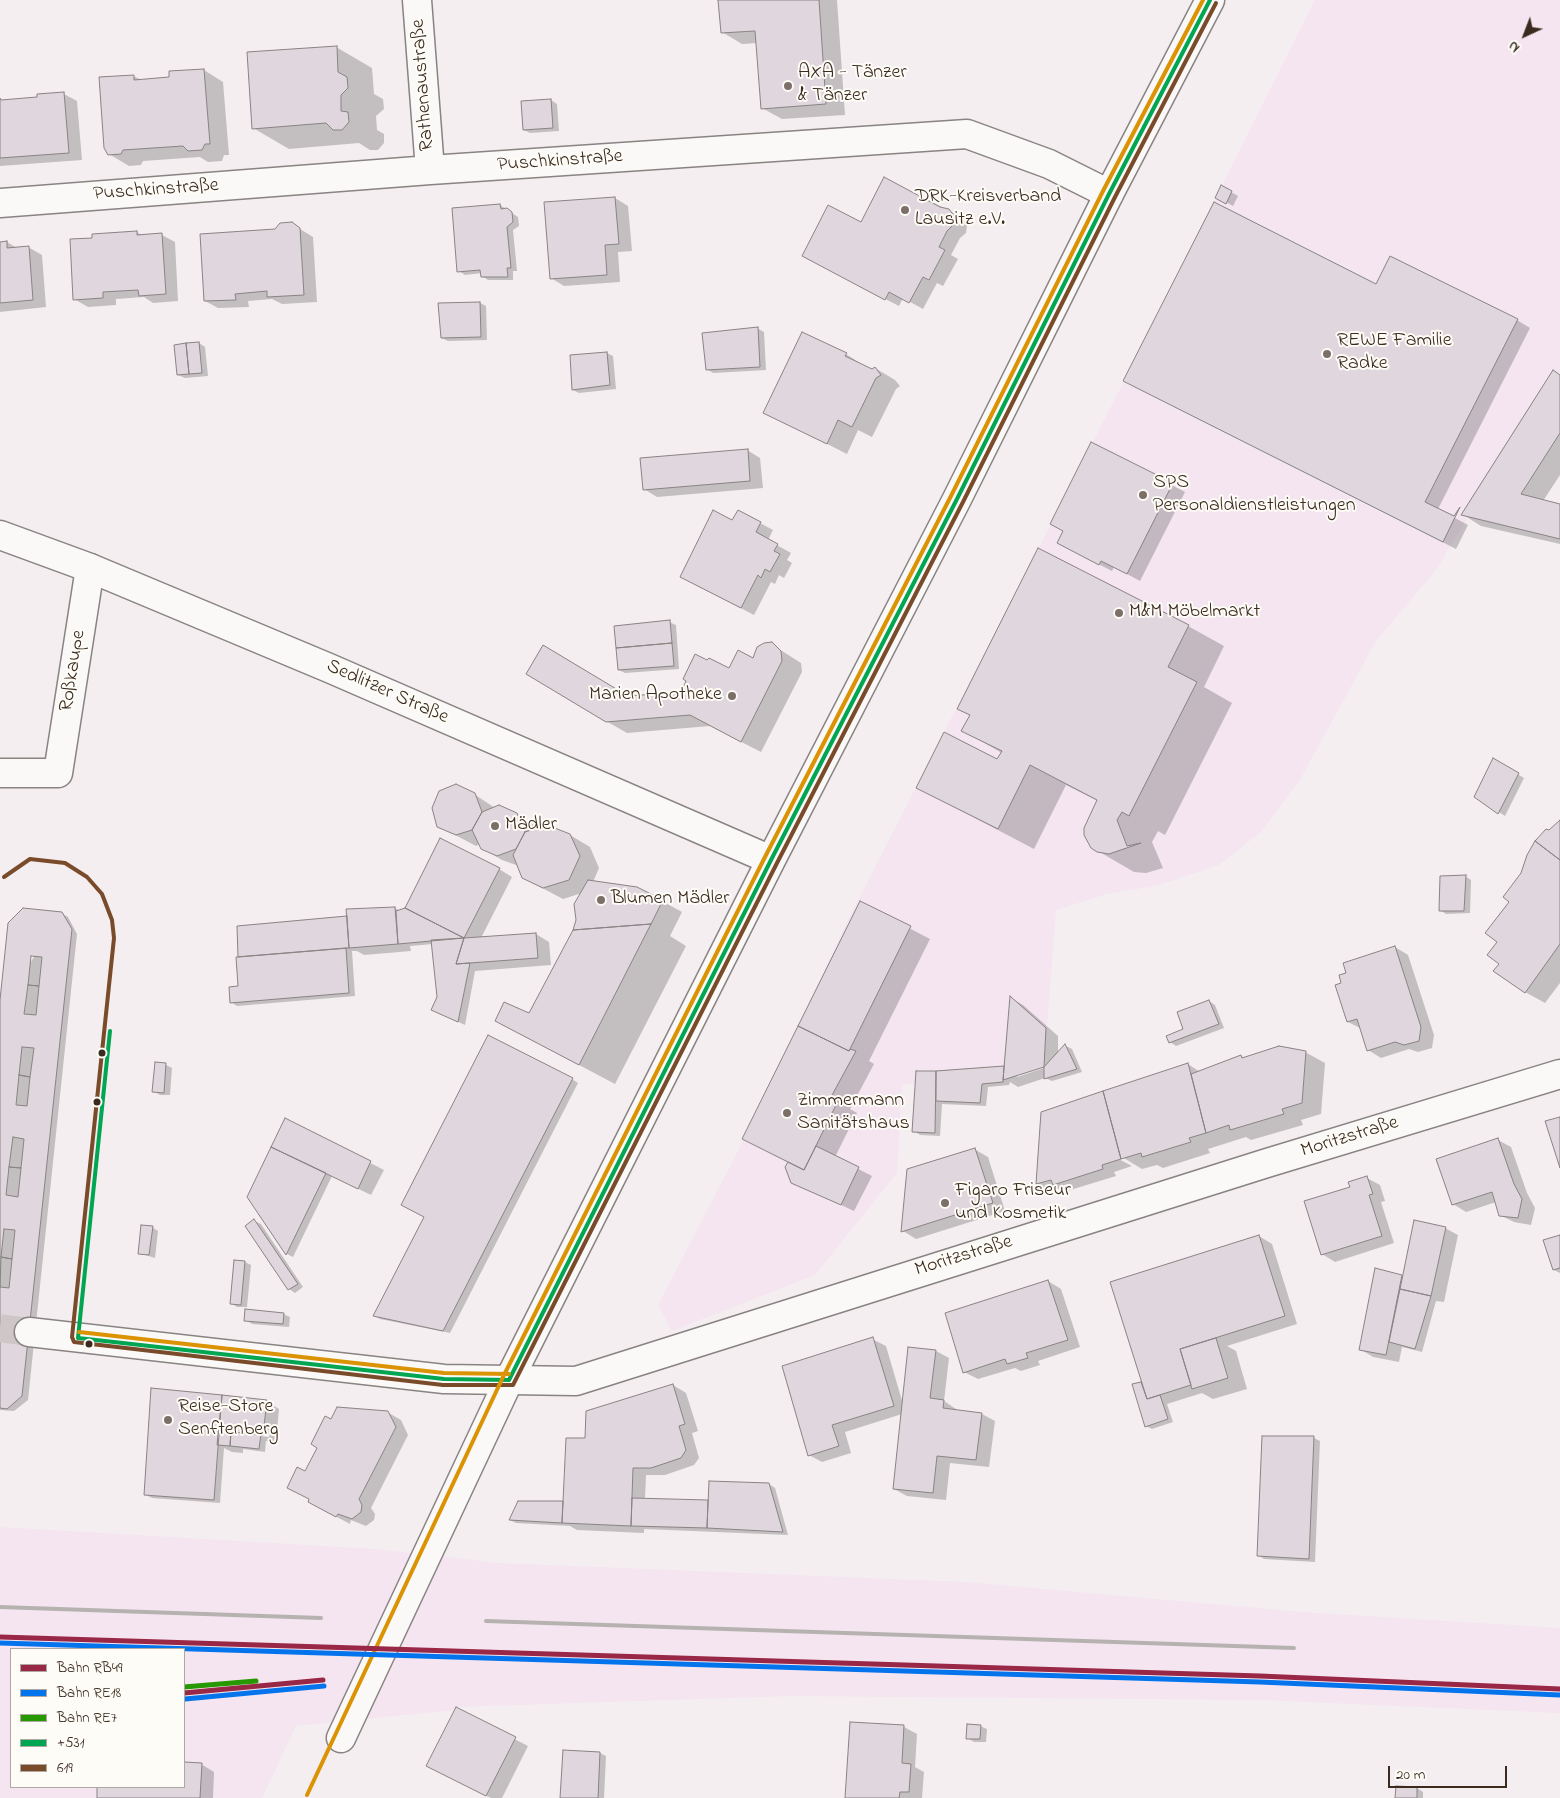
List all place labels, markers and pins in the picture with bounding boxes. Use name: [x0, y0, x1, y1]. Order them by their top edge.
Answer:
place label: AXA - Tänzer & Tänzer: [798, 62, 907, 109]
marker: AXA - Tänzer & Tänzer: [782, 80, 794, 92]
place label: DRK-Kreisverband Lausitz e.V.: [915, 186, 1061, 233]
marker: DRK-Kreisverband Lausitz e.V.: [899, 204, 911, 216]
place label: REWE Familie Radke: [1337, 330, 1452, 377]
marker: REWE Familie Radke: [1321, 348, 1333, 360]
place label: SPS Personaldienstleistungen: [1153, 472, 1356, 519]
marker: SPS Personaldienstleistungen: [1137, 489, 1149, 501]
place label: M&M Möbelmarkt: [1129, 601, 1260, 625]
marker: M&M Möbelmarkt: [1113, 607, 1125, 619]
place label: Marien Apotheke: [589, 684, 722, 708]
marker: Marien Apotheke: [726, 690, 738, 702]
place label: Mädler: [505, 814, 557, 838]
marker: Mädler: [489, 820, 501, 832]
place label: Blumen Mädler: [611, 888, 729, 912]
marker: Blumen Mädler: [595, 894, 607, 906]
unlabelled marker: [97, 1048, 107, 1058]
place label: Zimmermann Sanitätshaus: [797, 1090, 910, 1137]
unlabelled marker: [92, 1097, 102, 1107]
marker: Zimmermann Sanitätshaus: [781, 1107, 793, 1119]
place label: Figaro Friseur und Kosmetik: [955, 1180, 1071, 1227]
marker: Figaro Friseur und Kosmetik: [939, 1197, 951, 1209]
unlabelled marker: [84, 1339, 94, 1349]
place label: Reise-Store Senftenberg: [178, 1396, 278, 1443]
marker: Reise-Store Senftenberg: [162, 1414, 174, 1426]

